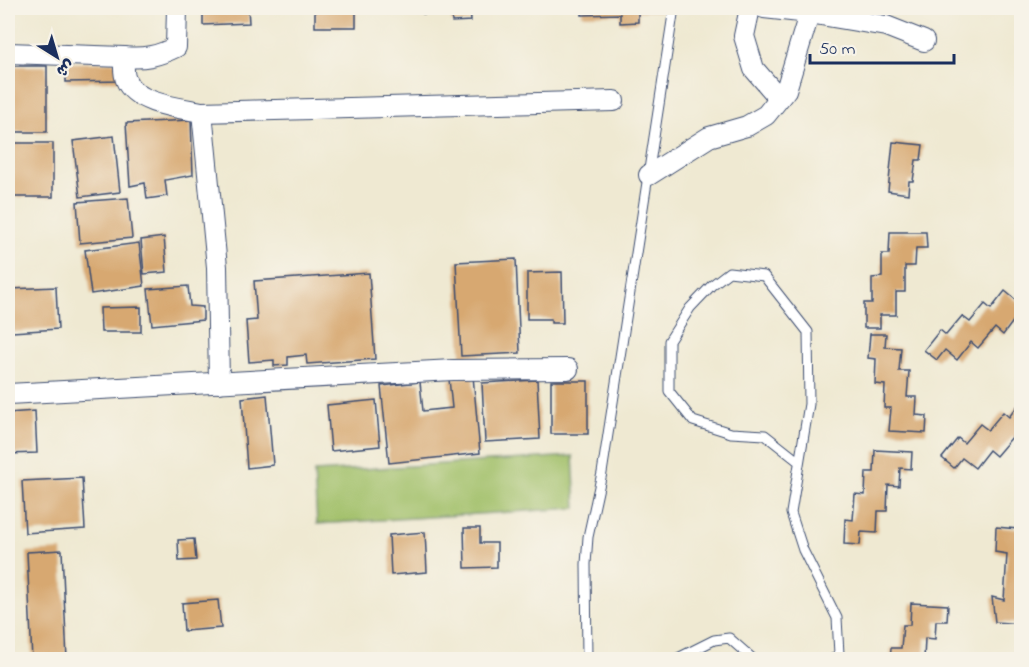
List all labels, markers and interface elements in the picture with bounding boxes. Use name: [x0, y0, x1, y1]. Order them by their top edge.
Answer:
north arrow: [27, 27, 87, 87]
scale bar: [810, 27, 954, 65]
text: 50 m: [819, 37, 856, 63]
text: ش: [51, 52, 79, 82]

